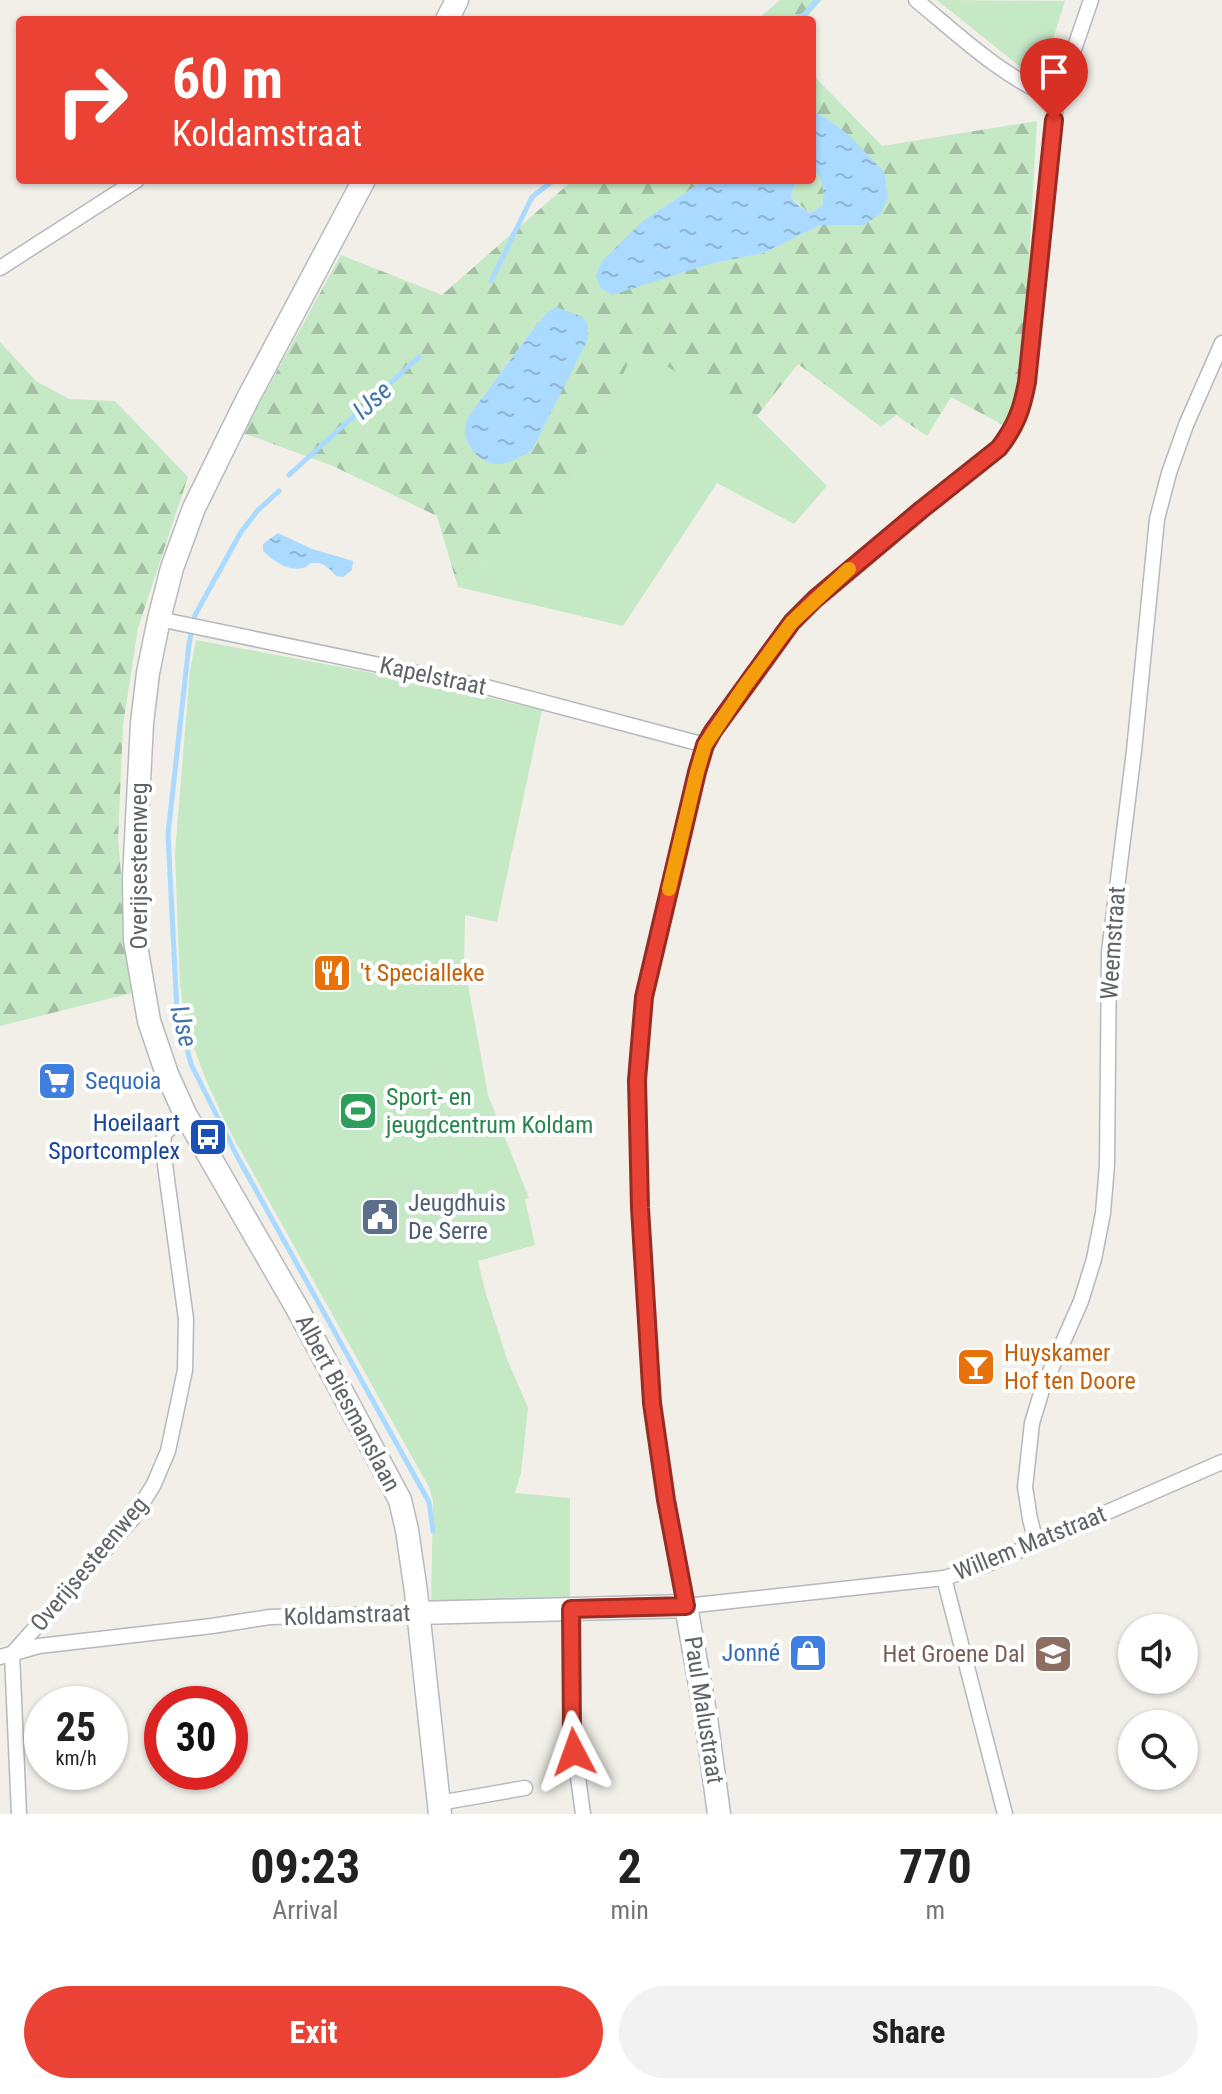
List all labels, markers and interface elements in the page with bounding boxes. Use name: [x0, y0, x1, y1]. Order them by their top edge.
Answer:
pin: [1020, 38, 1088, 120]
text: 60 m: [172, 46, 283, 112]
icon: right: [40, 48, 144, 152]
icon: arrive: [1032, 50, 1076, 94]
text: Koldamstraat: [172, 113, 362, 155]
water label: IJse: [346, 375, 398, 425]
street label: Kapelstraat: [377, 651, 489, 701]
street label: Overijsesteenweg: [125, 782, 153, 950]
street label: Weemstraat: [1095, 885, 1131, 1001]
restaurant icon: 't Specialleke: [311, 952, 353, 994]
place label: 't Specialleke: [360, 959, 485, 987]
water label: IJse: [164, 1002, 204, 1050]
supermarket icon: Sequoia: [36, 1060, 78, 1102]
place label: Sequoia: [85, 1067, 161, 1095]
place label: Sport- en jeugdcentrum Koldam: [385, 1083, 593, 1139]
sports icon: Sport- en jeugdcentrum Koldam: [337, 1090, 379, 1132]
place label: Hoeilaart Sportcomplex: [48, 1109, 180, 1165]
bus stop icon: Hoeilaart Sportcomplex: [187, 1116, 229, 1158]
place label: Jeugdhuis De Serre: [408, 1189, 506, 1245]
public building icon: Jeugdhuis De Serre: [359, 1196, 401, 1238]
street label: Albert Biesmanslaan: [290, 1310, 406, 1496]
place label: Huyskamer Hof ten Doore: [1004, 1339, 1136, 1395]
bar icon: Huyskamer Hof ten Doore: [955, 1346, 997, 1388]
street label: Overijsesteenweg: [25, 1491, 153, 1637]
street label: Willem Matstraat: [950, 1500, 1110, 1586]
street label: Koldamstraat: [283, 1599, 411, 1631]
map controls: [1118, 1614, 1198, 1790]
button: sound: [1118, 1614, 1198, 1694]
shop icon: Jonné: [787, 1632, 829, 1674]
school or university icon: Het Groene Dal: [1032, 1633, 1074, 1675]
street label: Paul Malustraat: [679, 1634, 729, 1786]
place label: Jonné: [722, 1639, 780, 1667]
place label: Het Groene Dal: [883, 1640, 1025, 1668]
speed limit sign: 30: [144, 1686, 248, 1790]
text: 25: [56, 1704, 96, 1751]
position arrow: [532, 1710, 616, 1794]
button: search: [1118, 1710, 1198, 1790]
text: km/h: [55, 1746, 97, 1770]
text: 09:23: [250, 1838, 360, 1895]
text: 2: [618, 1838, 642, 1895]
text: 770: [899, 1838, 972, 1895]
text: Arrival: [272, 1895, 338, 1925]
text: min: [611, 1895, 649, 1925]
text: m: [926, 1895, 945, 1925]
button: Exit: [24, 1986, 603, 2078]
button: Share: [619, 1986, 1198, 2078]

